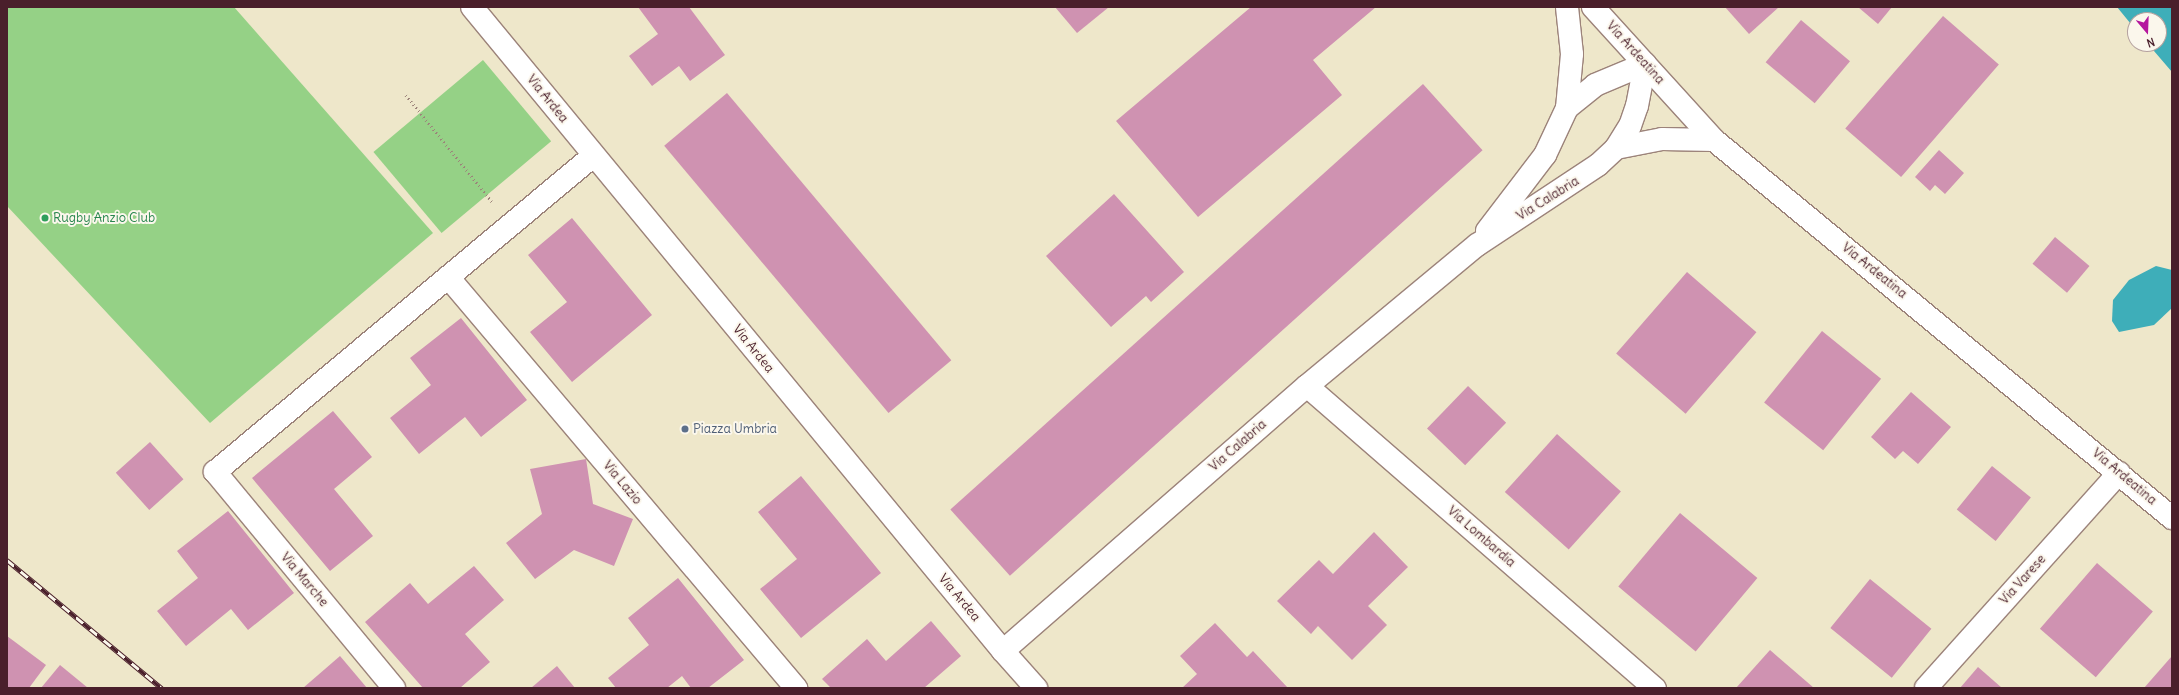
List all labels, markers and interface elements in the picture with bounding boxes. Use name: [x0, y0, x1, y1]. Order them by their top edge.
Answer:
north arrow: [2127, 12, 2167, 52]
street label: Via Ardeatina: [1603, 18, 1667, 88]
text: N: [2145, 35, 2156, 50]
street label: Via Ardea: [523, 72, 571, 126]
street label: Via Calabria: [1514, 174, 1582, 224]
place label: Rugby Anzio Club: [53, 210, 155, 226]
marker: Rugby Anzio Club: [40, 213, 50, 223]
street label: Via Ardeatina: [1838, 240, 1910, 302]
street label: Via Ardea: [729, 322, 777, 376]
street label: Via Calabria: [1206, 417, 1270, 475]
place label: Piazza Umbria: [693, 421, 777, 437]
marker: Piazza Umbria: [680, 424, 690, 434]
street label: Via Ardeatina: [2089, 446, 2159, 508]
street label: Via Lazio: [599, 458, 645, 508]
street label: Via Lombardia: [1444, 503, 1518, 571]
street label: Via Marche: [277, 550, 331, 610]
street label: Via Varese: [1997, 552, 2049, 608]
street label: Via Ardea: [935, 571, 983, 625]

